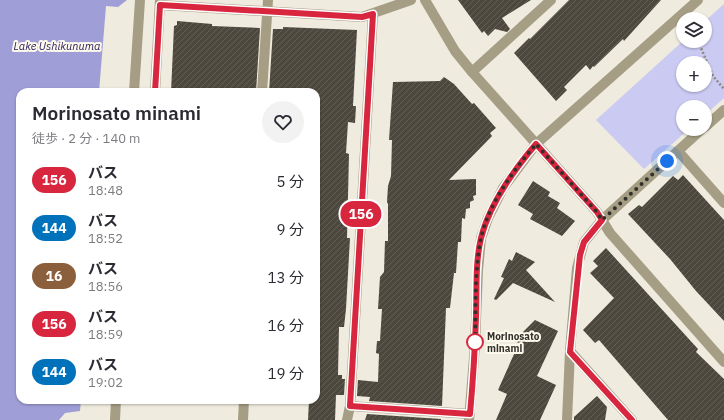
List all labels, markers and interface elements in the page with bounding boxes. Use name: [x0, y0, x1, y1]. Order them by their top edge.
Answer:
map controls: [676, 12, 712, 136]
button: layers: [676, 12, 712, 48]
water label: Lake Ushikunuma: [14, 39, 100, 53]
button: +: [676, 56, 712, 92]
button: −: [676, 100, 712, 136]
text: Morinosato minami: [32, 101, 201, 125]
button: heart: [262, 101, 304, 143]
text: 徒歩 · 2 分 · 140 m: [32, 130, 140, 147]
your location: [657, 151, 677, 171]
text: バス: [88, 163, 118, 182]
text: 156: [41, 171, 67, 189]
text: 5 分: [276, 172, 304, 191]
text: 18:48: [88, 182, 123, 199]
line badge: 156: [338, 201, 384, 227]
text: 156: [348, 205, 374, 223]
text: バス: [88, 211, 118, 230]
text: 144: [41, 219, 67, 237]
text: 9 分: [276, 220, 304, 239]
text: 18:52: [88, 230, 123, 247]
text: バス: [88, 259, 118, 278]
text: 16: [46, 267, 62, 285]
text: 13 分: [267, 268, 304, 287]
text: 18:56: [88, 278, 123, 295]
text: バス: [88, 307, 118, 326]
text: 156: [41, 315, 67, 333]
text: 16 分: [267, 316, 304, 335]
text: 18:59: [88, 326, 123, 343]
place label: Morinosato minami: [487, 330, 540, 355]
marker: Morinosato minami: [466, 333, 484, 351]
text: バス: [88, 355, 118, 374]
text: 144: [41, 363, 67, 381]
text: 19 分: [267, 364, 304, 383]
text: 19:02: [88, 374, 123, 391]

